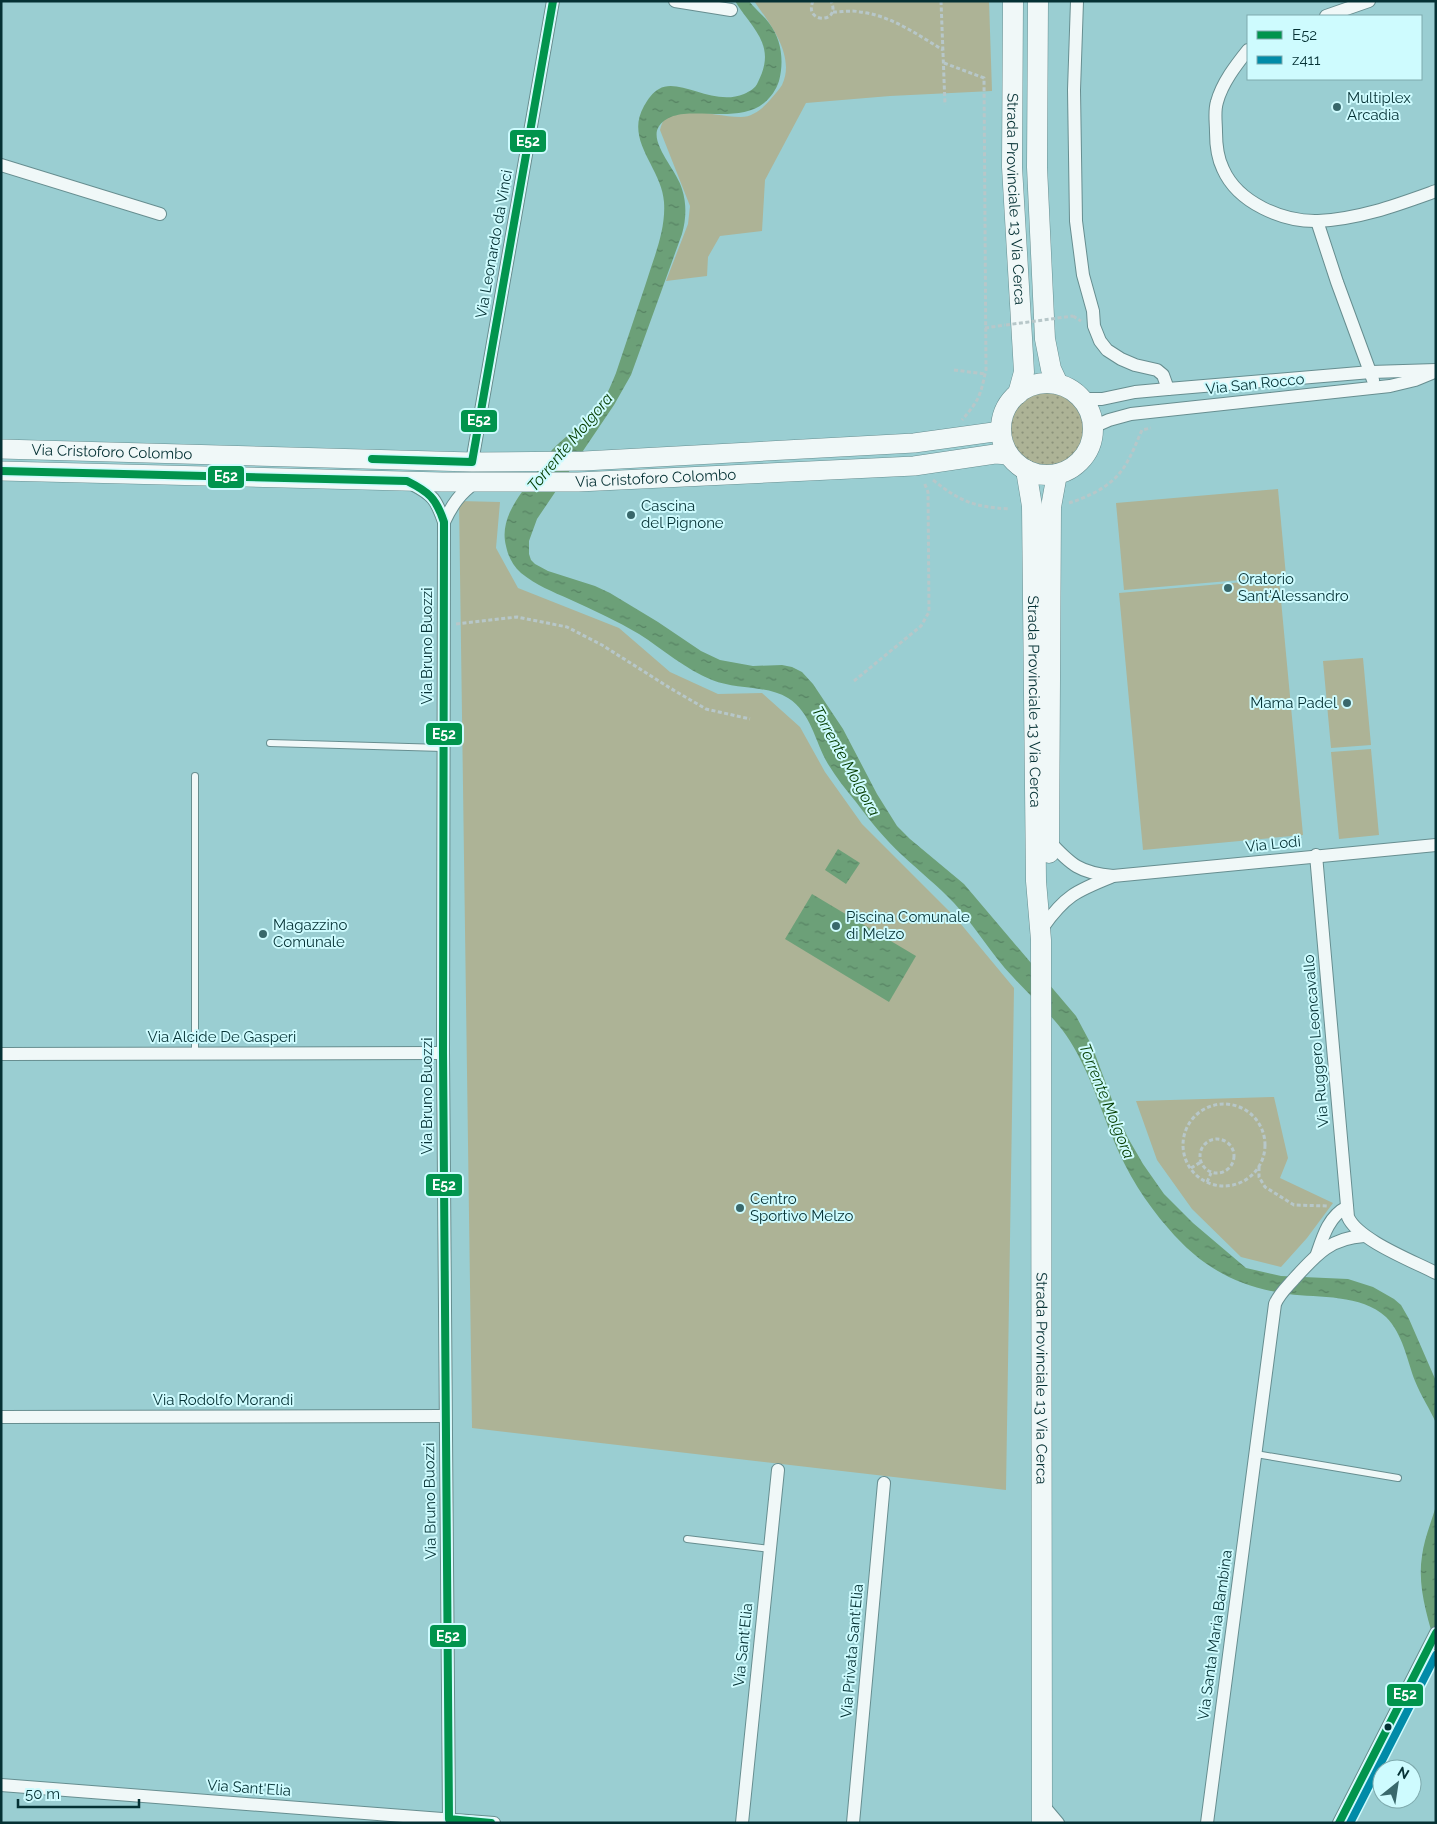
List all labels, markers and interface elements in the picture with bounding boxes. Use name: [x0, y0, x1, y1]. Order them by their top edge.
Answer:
legend: [1247, 15, 1422, 80]
text: E52: [1292, 26, 1317, 44]
text: z411: [1292, 51, 1321, 69]
place label: Multiplex Arcadia: [1347, 89, 1411, 124]
street label: Strada Provinciale 13 Via Cerca: [1003, 93, 1029, 305]
marker: Multiplex Arcadia: [1331, 101, 1343, 113]
line badge: E52: [509, 129, 547, 153]
text: E52: [516, 133, 540, 149]
street label: Via Leonardo da Vinci: [472, 168, 516, 320]
street label: Via San Rocco: [1205, 370, 1305, 398]
water label: Torrente Molgora: [523, 389, 617, 495]
line badge: E52: [460, 409, 498, 433]
text: E52: [467, 412, 491, 428]
street label: Via Cristoforo Colombo: [31, 441, 193, 463]
line badge: E52: [207, 465, 245, 489]
street label: Via Cristoforo Colombo: [575, 465, 737, 491]
text: E52: [214, 468, 238, 484]
place label: Cascina del Pignone: [641, 497, 724, 532]
marker: Cascina del Pignone: [625, 509, 637, 521]
place label: Oratorio Sant'Alessandro: [1238, 570, 1349, 605]
marker: Oratorio Sant'Alessandro: [1222, 582, 1234, 594]
street label: Via Bruno Buozzi: [418, 588, 436, 704]
street label: Strada Provinciale 13 Via Cerca: [1024, 595, 1044, 808]
place label: Mama Padel: [1250, 694, 1338, 712]
marker: Mama Padel: [1341, 697, 1353, 709]
water label: Torrente Molgora: [808, 703, 884, 820]
line badge: E52: [425, 722, 463, 746]
text: E52: [432, 726, 456, 742]
street label: Via Lodi: [1244, 832, 1302, 856]
place label: Piscina Comunale di Melzo: [846, 908, 970, 943]
place label: Magazzino Comunale: [273, 916, 347, 951]
marker: Piscina Comunale di Melzo: [830, 920, 842, 932]
marker: Magazzino Comunale: [257, 928, 269, 940]
street label: Via Ruggero Leoncavallo: [1299, 954, 1333, 1128]
street label: Via Alcide De Gasperi: [148, 1028, 296, 1046]
street label: Via Bruno Buozzi: [418, 1038, 436, 1154]
water label: Torrente Molgora: [1075, 1041, 1139, 1162]
line badge: E52: [425, 1173, 463, 1197]
text: E52: [432, 1177, 456, 1193]
place label: Centro Sportivo Melzo: [750, 1190, 853, 1225]
marker: Centro Sportivo Melzo: [734, 1202, 746, 1214]
street label: Strada Provinciale 13 Via Cerca: [1032, 1272, 1051, 1484]
street label: Via Rodolfo Morandi: [153, 1391, 293, 1409]
street label: Via Bruno Buozzi: [420, 1442, 440, 1560]
street label: Via Santa Maria Bambina: [1194, 1549, 1236, 1721]
street label: Via Privata Sant'Elia: [837, 1583, 867, 1719]
street label: Via Sant'Elia: [730, 1602, 756, 1688]
line badge: E52: [429, 1624, 467, 1648]
text: E52: [436, 1628, 460, 1644]
line badge: E52: [1386, 1683, 1424, 1707]
text: E52: [1393, 1686, 1417, 1702]
unlabelled marker: [1383, 1722, 1393, 1732]
north arrow: [1372, 1759, 1422, 1809]
text: N: [1395, 1763, 1412, 1782]
scale bar: [18, 1776, 139, 1808]
street label: Via Sant'Elia: [206, 1776, 292, 1800]
text: 50 m: [25, 1785, 60, 1803]

